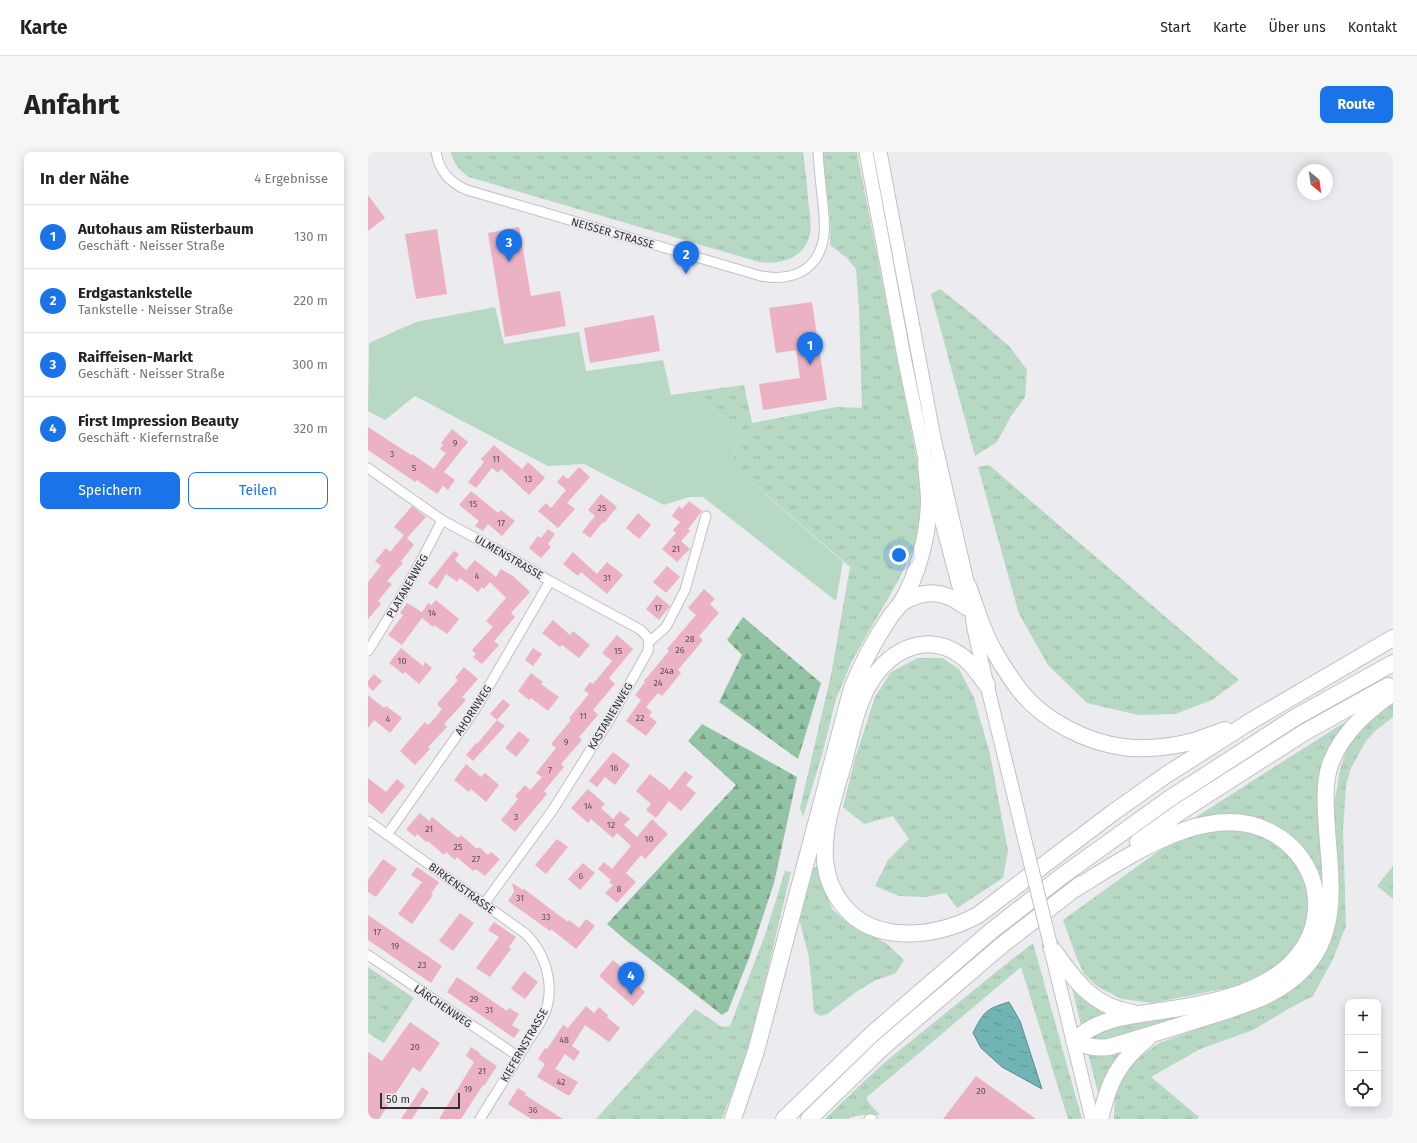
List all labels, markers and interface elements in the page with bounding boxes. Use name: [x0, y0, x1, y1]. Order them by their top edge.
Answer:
text: Karte: [20, 16, 67, 39]
text: Start: [1160, 19, 1191, 36]
text: Karte: [1213, 19, 1247, 36]
text: Über uns: [1269, 19, 1326, 36]
text: Kontakt: [1348, 19, 1397, 36]
button: Route: [1320, 86, 1393, 123]
text: Anfahrt: [24, 88, 120, 121]
north arrow: [1297, 164, 1333, 200]
text: In der Nähe: [40, 168, 129, 189]
text: 4 Ergebnisse: [254, 171, 328, 186]
street label: NEISSER STRASSE: [570, 215, 656, 252]
text: Autohaus am Rüsterbaum: [78, 220, 254, 238]
text: 1: [50, 229, 56, 244]
text: 130 m: [294, 229, 328, 244]
pin: 3: [496, 229, 522, 262]
text: Geschäft · Neisser Straße: [78, 238, 225, 253]
pin: 2: [673, 241, 699, 274]
text: Erdgastankstelle: [78, 284, 192, 302]
text: 2: [50, 293, 56, 308]
text: 220 m: [293, 293, 328, 308]
text: Tankstelle · Neisser Straße: [78, 302, 233, 317]
pin: 1: [797, 332, 823, 365]
text: Raiffeisen-Markt: [78, 348, 193, 366]
text: 3: [50, 357, 56, 372]
text: 300 m: [292, 357, 328, 372]
text: Geschäft · Neisser Straße: [78, 366, 225, 381]
text: First Impression Beauty: [78, 412, 239, 430]
text: 4: [49, 421, 57, 436]
text: 320 m: [293, 421, 328, 436]
text: Geschäft · Kiefernstraße: [78, 430, 219, 445]
house number: 9: [453, 438, 458, 448]
house number: 3: [390, 449, 394, 459]
house number: 11: [492, 454, 500, 464]
house number: 5: [412, 463, 417, 473]
button: Speichern: [40, 472, 180, 509]
button: Teilen: [188, 472, 328, 509]
house number: 13: [524, 474, 532, 484]
house number: 15: [469, 499, 478, 509]
house number: 25: [598, 503, 607, 513]
house number: 17: [497, 518, 505, 528]
street label: ULMENSTRASSE: [472, 533, 545, 582]
house number: 21: [672, 544, 680, 554]
your location: [889, 545, 909, 565]
street label: PLATANENWEG: [384, 552, 431, 621]
house number: 4: [475, 571, 480, 581]
house number: 31: [603, 573, 611, 583]
house number: 17: [654, 603, 662, 613]
house number: 14: [428, 608, 437, 618]
house number: 28: [685, 634, 695, 644]
house number: 26: [675, 645, 685, 655]
house number: 15: [614, 646, 623, 656]
house number: 10: [398, 656, 406, 666]
house number: 24a: [660, 666, 674, 676]
house number: 24: [653, 678, 663, 688]
street label: KASTANIENWEG: [585, 680, 636, 752]
street label: AHORNWEG: [452, 683, 495, 738]
house number: 11: [579, 711, 587, 721]
house number: 22: [636, 713, 644, 723]
house number: 4: [386, 714, 391, 724]
house number: 9: [564, 737, 569, 747]
house number: 16: [610, 763, 619, 773]
house number: 7: [548, 765, 552, 775]
house number: 14: [584, 801, 593, 811]
house number: 3: [514, 812, 518, 822]
house number: 12: [607, 820, 615, 830]
house number: 21: [425, 824, 433, 834]
house number: 10: [645, 834, 653, 844]
house number: 25: [454, 842, 463, 852]
house number: 27: [472, 854, 480, 864]
street label: BIRKENSTRASSE: [426, 860, 497, 917]
house number: 6: [579, 871, 584, 881]
house number: 8: [617, 884, 622, 894]
house number: 31: [516, 893, 524, 903]
house number: 33: [542, 912, 550, 922]
house number: 17: [373, 927, 381, 937]
house number: 19: [391, 941, 400, 951]
house number: 23: [418, 960, 426, 970]
pin: 4: [618, 962, 644, 995]
street label: LÄRCHENWEG: [411, 981, 475, 1031]
house number: 29: [469, 994, 479, 1004]
map controls: [1345, 999, 1381, 1107]
button: +: [1345, 999, 1381, 1035]
house number: 31: [485, 1005, 493, 1015]
street label: KIEFERNSTRASSE: [498, 1006, 551, 1085]
house number: 48: [559, 1035, 569, 1045]
button: −: [1345, 1035, 1381, 1071]
house number: 20: [410, 1042, 420, 1052]
house number: 21: [478, 1066, 486, 1076]
button: locate: [1345, 1071, 1381, 1107]
house number: 42: [556, 1077, 566, 1087]
house number: 19: [464, 1084, 473, 1094]
house number: 20: [976, 1086, 986, 1096]
scale bar: [380, 1091, 460, 1110]
text: 50 m: [386, 1093, 410, 1106]
house number: 36: [528, 1105, 538, 1115]

